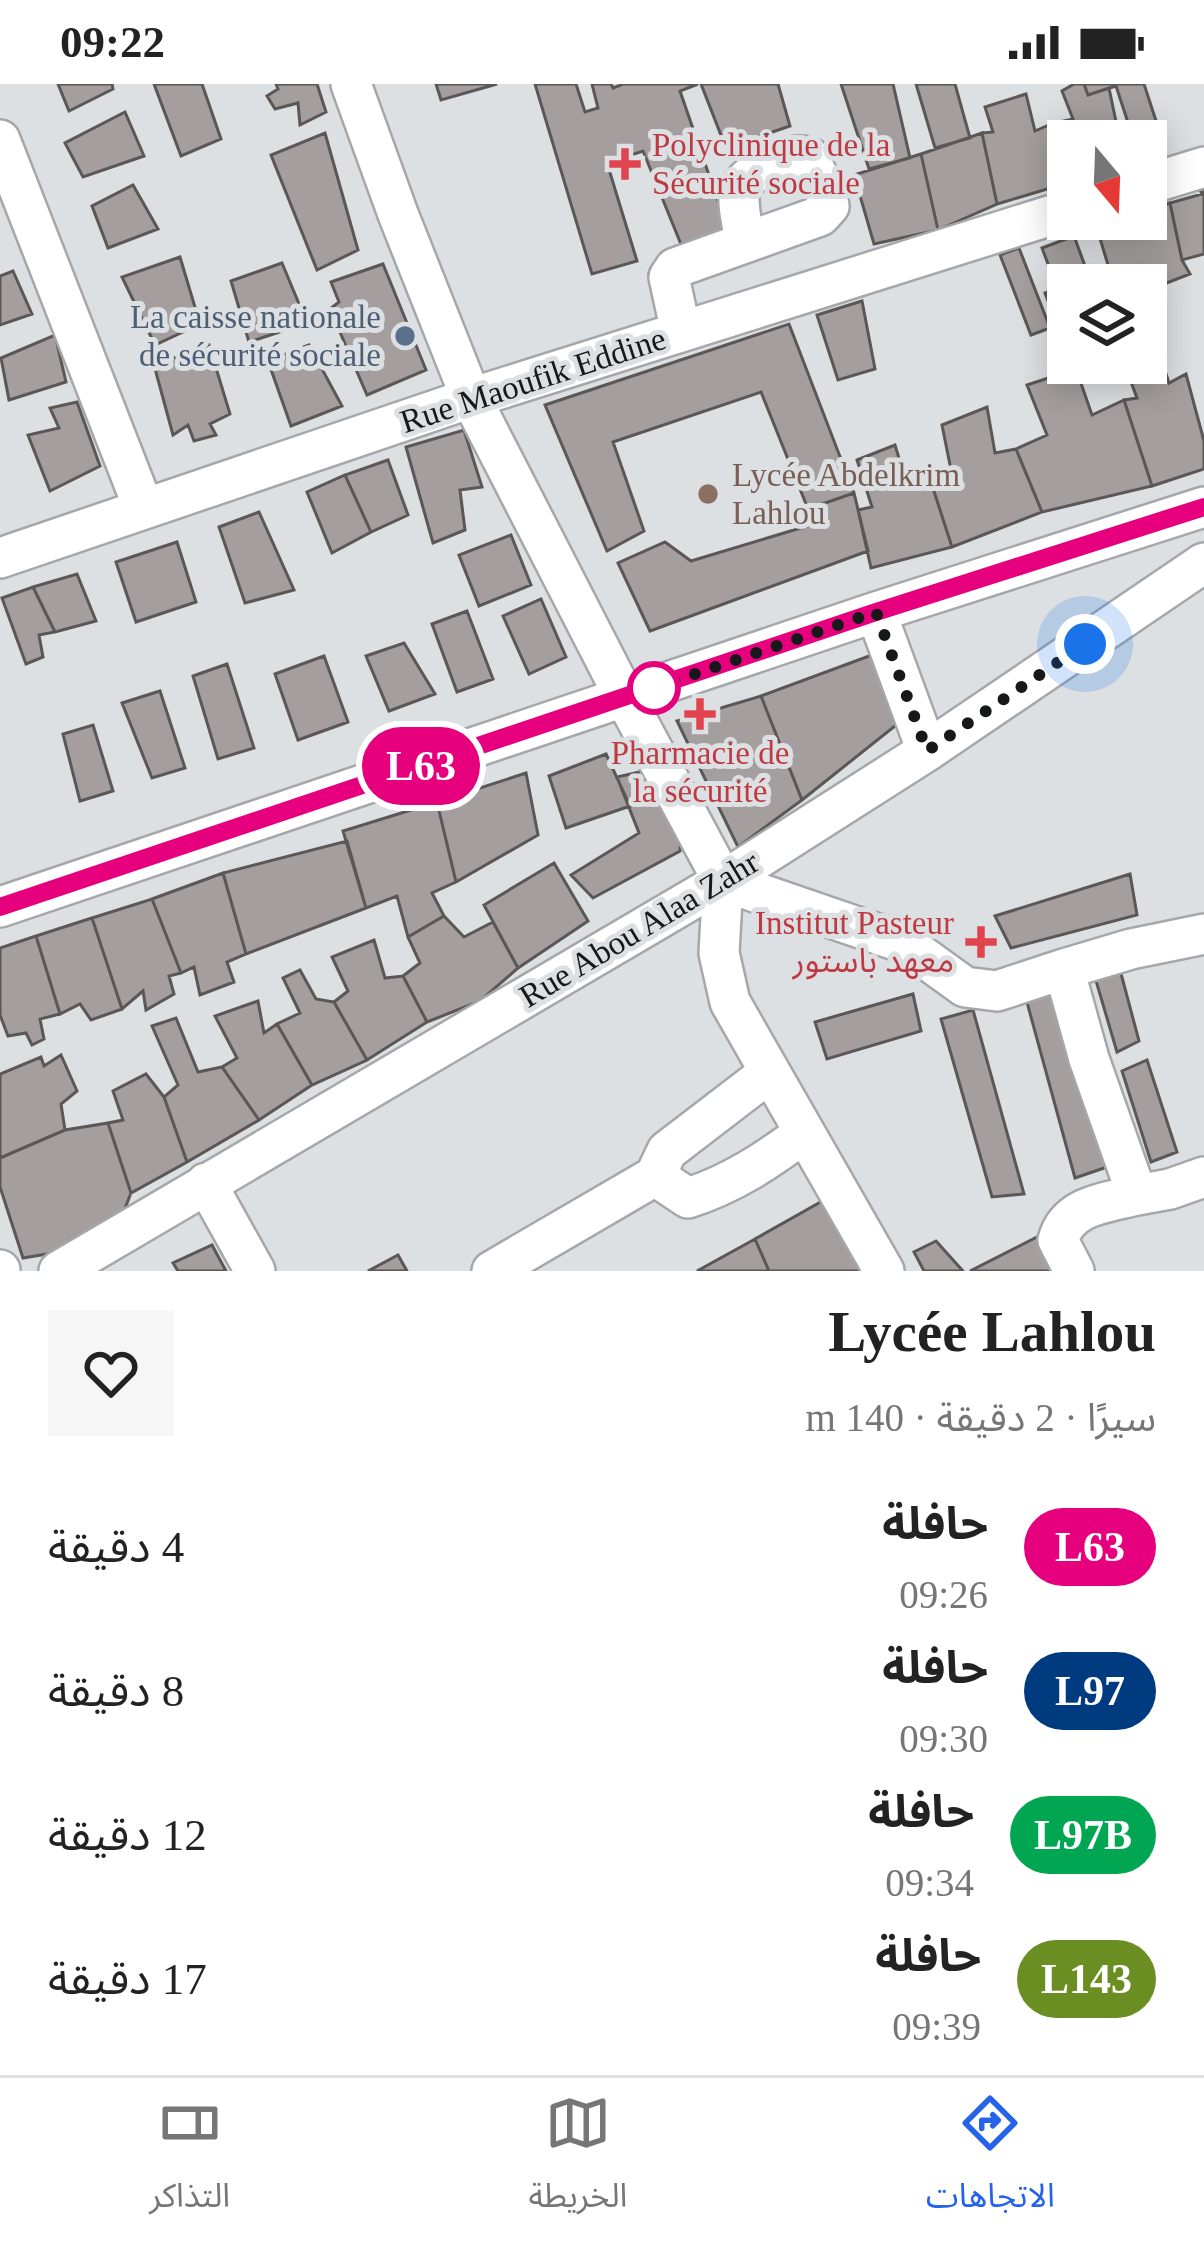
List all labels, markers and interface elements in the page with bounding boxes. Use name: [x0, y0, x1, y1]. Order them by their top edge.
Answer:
text: 09:22: [60, 17, 165, 67]
north arrow: [1047, 120, 1167, 240]
map controls: [1047, 120, 1167, 384]
place label: Polyclinique de la Sécurité sociale: [652, 127, 891, 201]
marker: Polyclinique de la Sécurité sociale: [609, 148, 641, 180]
button: layers: [1047, 264, 1167, 384]
place label: La caisse nationale de sécurité sociale: [130, 299, 381, 373]
street label: Rue Maoufik Eddine: [396, 320, 670, 440]
marker: La caisse nationale de sécurité sociale: [392, 323, 418, 349]
place label: Lycée Abdelkrim Lahlou: [732, 457, 961, 531]
marker: Lycée Abdelkrim Lahlou: [695, 481, 721, 507]
your location: [1055, 614, 1115, 674]
unlabelled marker: [629, 663, 679, 713]
marker: Pharmacie de la sécurité: [687, 701, 713, 727]
line badge: L63: [352, 727, 490, 805]
place label: Pharmacie de la sécurité: [611, 735, 789, 809]
text: L63: [386, 743, 456, 789]
street label: Rue Abou Alaa Zahr: [513, 843, 765, 1015]
place label: Institut Pasteur معهد باستور: [755, 905, 954, 980]
marker: Institut Pasteur معهد باستور: [965, 926, 997, 958]
text: Lycée Lahlou: [828, 1300, 1156, 1363]
button: heart: [48, 1310, 174, 1436]
text: سيرًا · 2 دقيقة · 140 m: [805, 1396, 1156, 1439]
text: حافلة: [882, 1499, 988, 1549]
text: 4 دقيقة: [48, 1522, 184, 1572]
text: L63: [1055, 1524, 1125, 1570]
text: 09:26: [899, 1573, 988, 1616]
text: حافلة: [882, 1643, 988, 1693]
text: 8 دقيقة: [48, 1666, 184, 1716]
text: L97: [1055, 1668, 1125, 1714]
text: 09:30: [899, 1717, 988, 1760]
text: حافلة: [868, 1787, 974, 1837]
text: 12 دقيقة: [48, 1810, 207, 1860]
text: L97B: [1034, 1812, 1132, 1858]
text: 09:34: [885, 1861, 974, 1904]
text: حافلة: [875, 1931, 981, 1981]
text: 17 دقيقة: [48, 1954, 207, 2004]
text: L143: [1041, 1956, 1132, 2002]
text: 09:39: [892, 2005, 981, 2048]
tab: التذاكر: [149, 2090, 230, 2231]
tab: الخريطة: [529, 2090, 627, 2231]
tab: الاتجاهات: [926, 2090, 1055, 2231]

